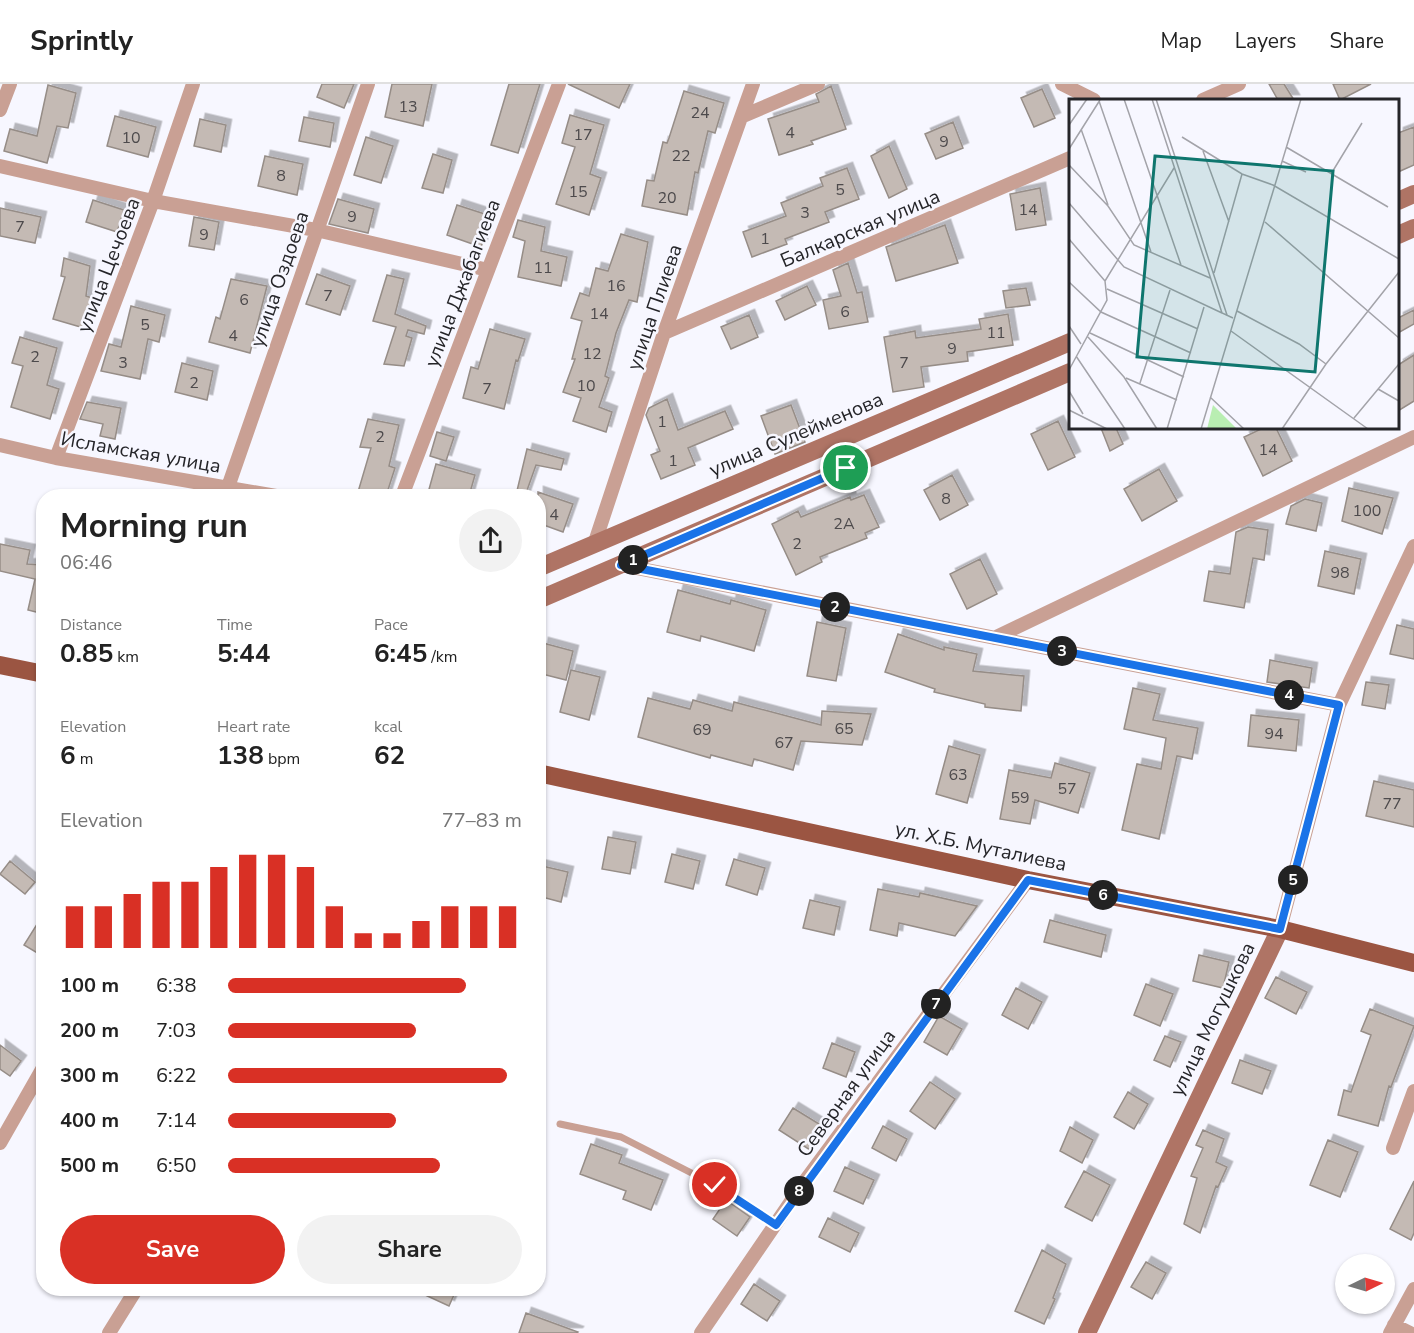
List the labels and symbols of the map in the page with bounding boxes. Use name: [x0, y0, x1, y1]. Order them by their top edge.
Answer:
house number: 13: [398, 96, 418, 118]
inset map: [1069, 99, 1399, 429]
house number: 24: [690, 102, 710, 124]
house number: 4: [785, 122, 795, 144]
house number: 17: [573, 124, 593, 146]
house number: 10: [121, 127, 141, 149]
house number: 9: [939, 131, 949, 153]
house number: 22: [671, 145, 691, 167]
house number: 8: [276, 165, 286, 187]
house number: 5: [835, 179, 845, 201]
house number: 15: [568, 181, 588, 203]
street label: Балкарская улица: [776, 183, 944, 274]
house number: 20: [657, 187, 677, 209]
street label: улица Цечоева: [70, 194, 147, 337]
street label: улица Джабагиева: [418, 195, 507, 371]
house number: 14: [1018, 199, 1038, 221]
house number: 3: [800, 202, 810, 224]
house number: 9: [347, 206, 357, 228]
street label: улица Оздоева: [244, 208, 315, 351]
house number: 7: [15, 216, 25, 238]
house number: 9: [199, 224, 209, 246]
house number: 1: [760, 228, 770, 250]
street label: улица Плиева: [620, 240, 689, 374]
house number: 11: [533, 257, 553, 279]
house number: 16: [606, 275, 626, 297]
house number: 7: [323, 285, 333, 307]
house number: 6: [239, 289, 249, 311]
house number: 6: [840, 301, 850, 323]
house number: 14: [589, 303, 609, 325]
house number: 5: [140, 314, 150, 336]
house number: 11: [986, 322, 1006, 344]
house number: 4: [228, 325, 238, 347]
house number: 9: [947, 338, 957, 360]
house number: 12: [582, 343, 602, 365]
house number: 2: [30, 346, 40, 368]
house number: 3: [118, 352, 128, 374]
house number: 7: [899, 352, 909, 374]
house number: 2: [189, 372, 199, 394]
house number: 10: [576, 375, 596, 397]
house number: 7: [482, 378, 492, 400]
street label: улица Сулейменова: [705, 386, 887, 483]
house number: 1: [657, 411, 667, 433]
street label: Исламская улица: [59, 425, 223, 480]
house number: 2: [375, 426, 385, 448]
house number: 14: [1258, 439, 1278, 461]
pin: [820, 442, 871, 493]
house number: 1: [668, 450, 678, 472]
house number: 8: [941, 488, 951, 510]
house number: 100: [1353, 500, 1381, 522]
house number: 4: [549, 504, 559, 526]
house number: 2А: [833, 513, 855, 535]
house number: 2: [792, 533, 802, 555]
pin: 1: [618, 545, 648, 575]
house number: 98: [1330, 562, 1350, 584]
pin: 2: [820, 592, 850, 622]
pin: 3: [1047, 636, 1077, 666]
pin: 4: [1274, 680, 1304, 710]
house number: 65: [834, 718, 854, 740]
house number: 69: [692, 719, 712, 741]
house number: 94: [1264, 723, 1284, 745]
house number: 67: [774, 732, 794, 754]
house number: 63: [948, 764, 968, 786]
house number: 57: [1057, 778, 1077, 800]
house number: 59: [1010, 787, 1030, 809]
house number: 77: [1382, 793, 1402, 815]
street label: ул. Х.Б. Муталиева: [893, 815, 1069, 878]
pin: 5: [1278, 865, 1308, 895]
pin: 6: [1088, 880, 1118, 910]
street label: улица Могушкова: [1163, 938, 1261, 1101]
pin: 7: [921, 989, 951, 1019]
street label: Северная улица: [791, 1024, 902, 1163]
pin: [689, 1159, 740, 1210]
pin: 8: [784, 1176, 814, 1206]
north arrow: [1335, 1254, 1395, 1314]

